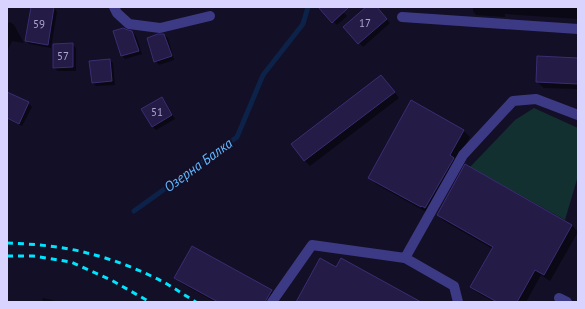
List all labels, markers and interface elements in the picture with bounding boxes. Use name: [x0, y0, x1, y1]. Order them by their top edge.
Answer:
house number: 17: [359, 16, 371, 30]
house number: 59: [33, 17, 45, 31]
house number: 57: [57, 49, 69, 63]
house number: 51: [151, 105, 163, 119]
water label: Озерна Балка: [160, 134, 236, 196]

